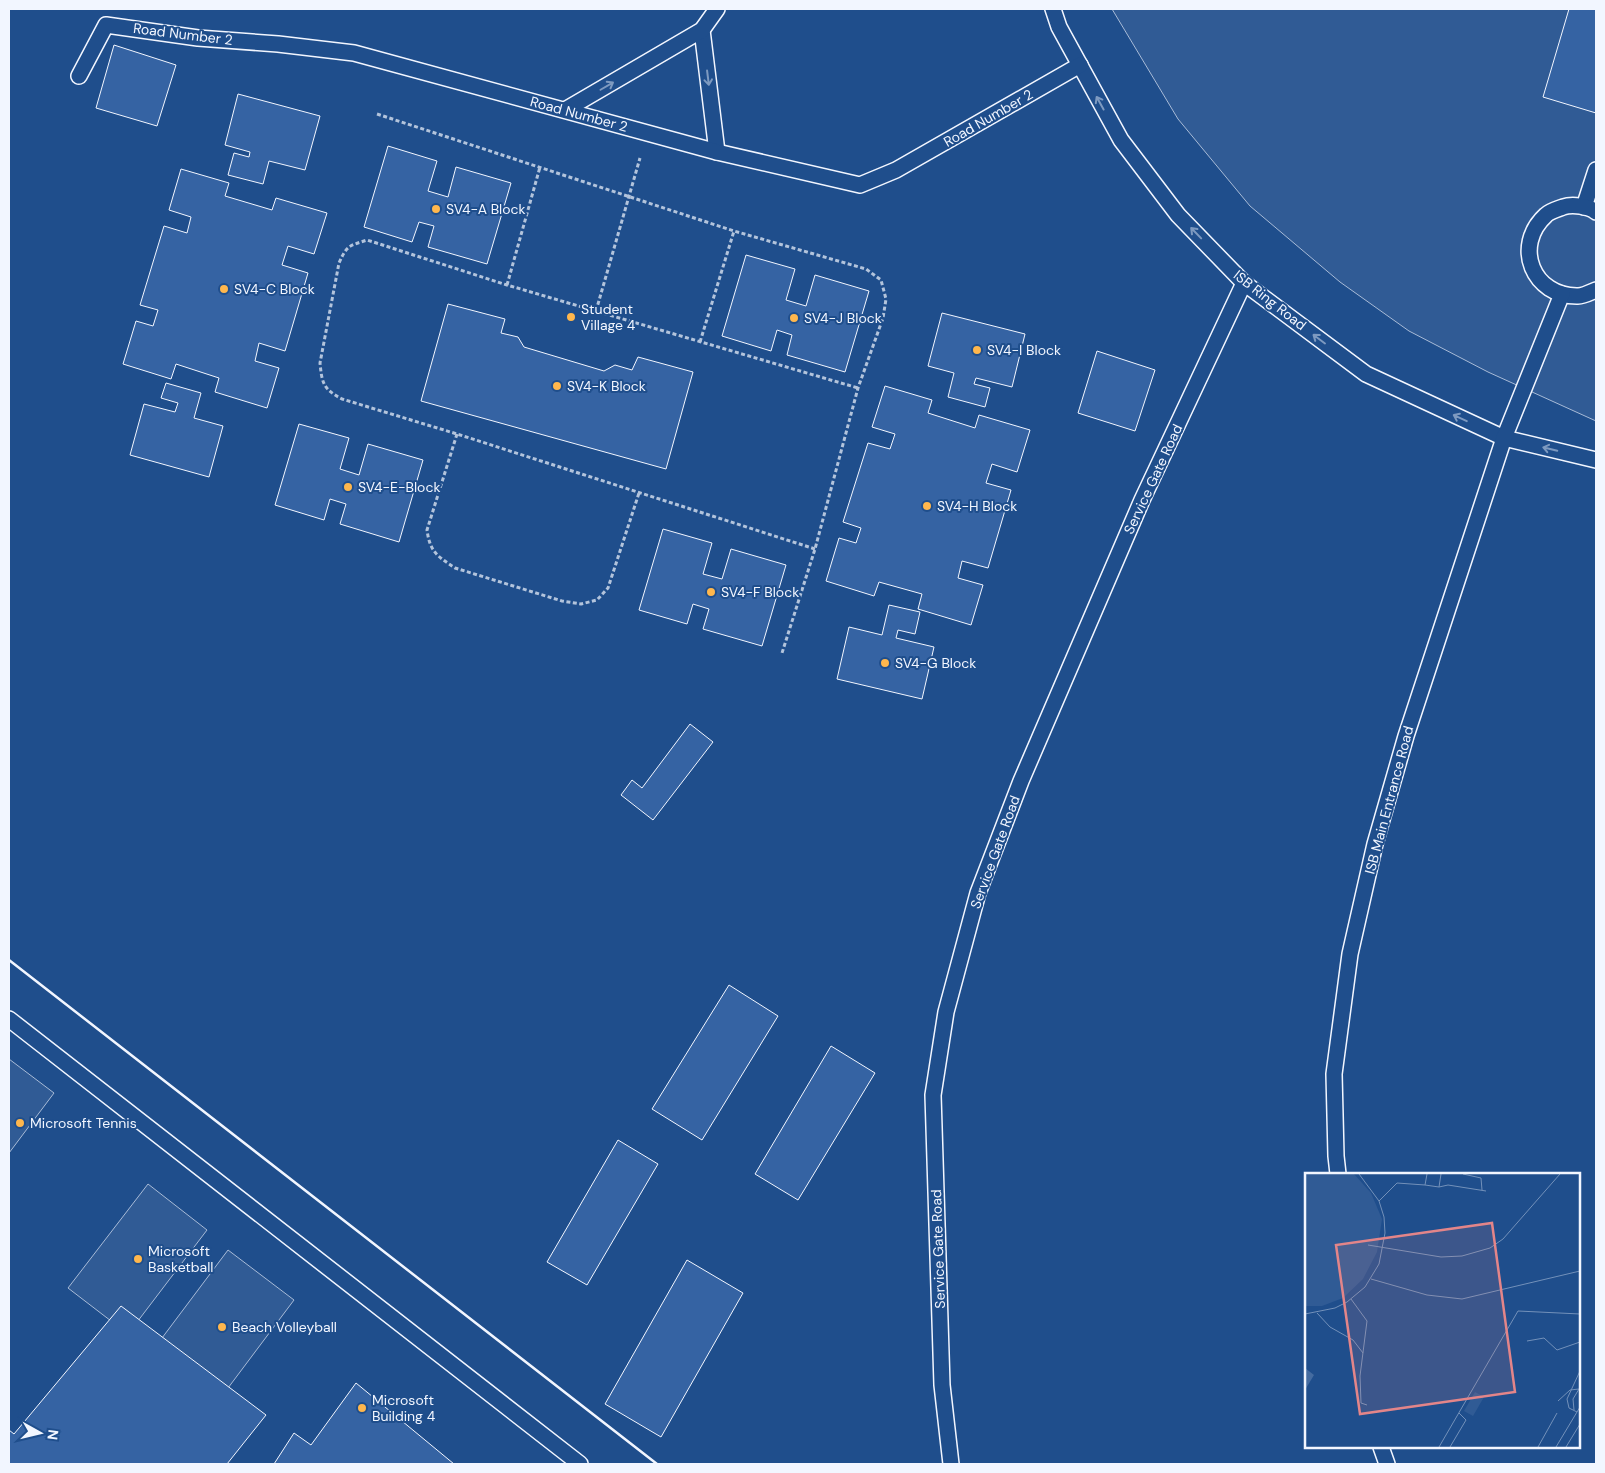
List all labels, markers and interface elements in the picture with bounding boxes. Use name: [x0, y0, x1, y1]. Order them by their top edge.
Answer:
street label: Road Number 2: [132, 19, 234, 49]
one-way arrow: [703, 70, 713, 86]
one-way arrow: [599, 80, 613, 90]
street label: Road Number 2: [940, 85, 1036, 151]
street label: Road Number 2: [528, 92, 630, 136]
one-way arrow: [1095, 96, 1105, 110]
place label: SV4-A Block: [446, 200, 526, 218]
marker: SV4-A Block: [430, 203, 442, 215]
one-way arrow: [1190, 228, 1202, 240]
street label: ISB Ring Road: [1230, 266, 1310, 334]
place label: SV4-C Block: [234, 280, 315, 298]
marker: SV4-C Block: [218, 283, 230, 295]
place label: Student Village 4: [581, 300, 636, 334]
place label: SV4-J Block: [804, 309, 882, 327]
marker: Student Village 4: [565, 311, 577, 323]
marker: SV4-J Block: [788, 312, 800, 324]
one-way arrow: [1312, 334, 1326, 344]
place label: SV4-I Block: [987, 341, 1061, 359]
marker: SV4-I Block: [971, 344, 983, 356]
place label: SV4-K Block: [567, 377, 646, 395]
marker: SV4-K Block: [551, 380, 563, 392]
one-way arrow: [1453, 412, 1468, 422]
street label: Service Gate Road: [1120, 421, 1186, 537]
one-way arrow: [1543, 444, 1559, 453]
place label: SV4-E-Block: [358, 478, 441, 496]
marker: SV4-E-Block: [342, 481, 354, 493]
place label: SV4-H Block: [937, 497, 1017, 515]
marker: SV4-H Block: [921, 500, 933, 512]
place label: SV4-F Block: [721, 583, 799, 601]
marker: SV4-F Block: [705, 586, 717, 598]
place label: SV4-G Block: [895, 654, 976, 672]
marker: SV4-G Block: [879, 657, 891, 669]
street label: ISB Main Entrance Road: [1361, 724, 1417, 876]
street label: Service Gate Road: [966, 793, 1024, 911]
place label: Microsoft Tennis: [30, 1114, 137, 1132]
marker: Microsoft Tennis: [14, 1117, 26, 1129]
inset map: [1305, 1173, 1580, 1448]
street label: Service Gate Road: [927, 1189, 949, 1309]
place label: Microsoft Basketball: [148, 1242, 213, 1276]
marker: Microsoft Basketball: [132, 1253, 144, 1265]
place label: Beach Volleyball: [232, 1318, 337, 1336]
marker: Beach Volleyball: [216, 1321, 228, 1333]
place label: Microsoft Building 4: [372, 1391, 436, 1425]
marker: Microsoft Building 4: [356, 1402, 368, 1414]
north arrow: [15, 1408, 65, 1458]
text: N: [43, 1428, 62, 1441]

